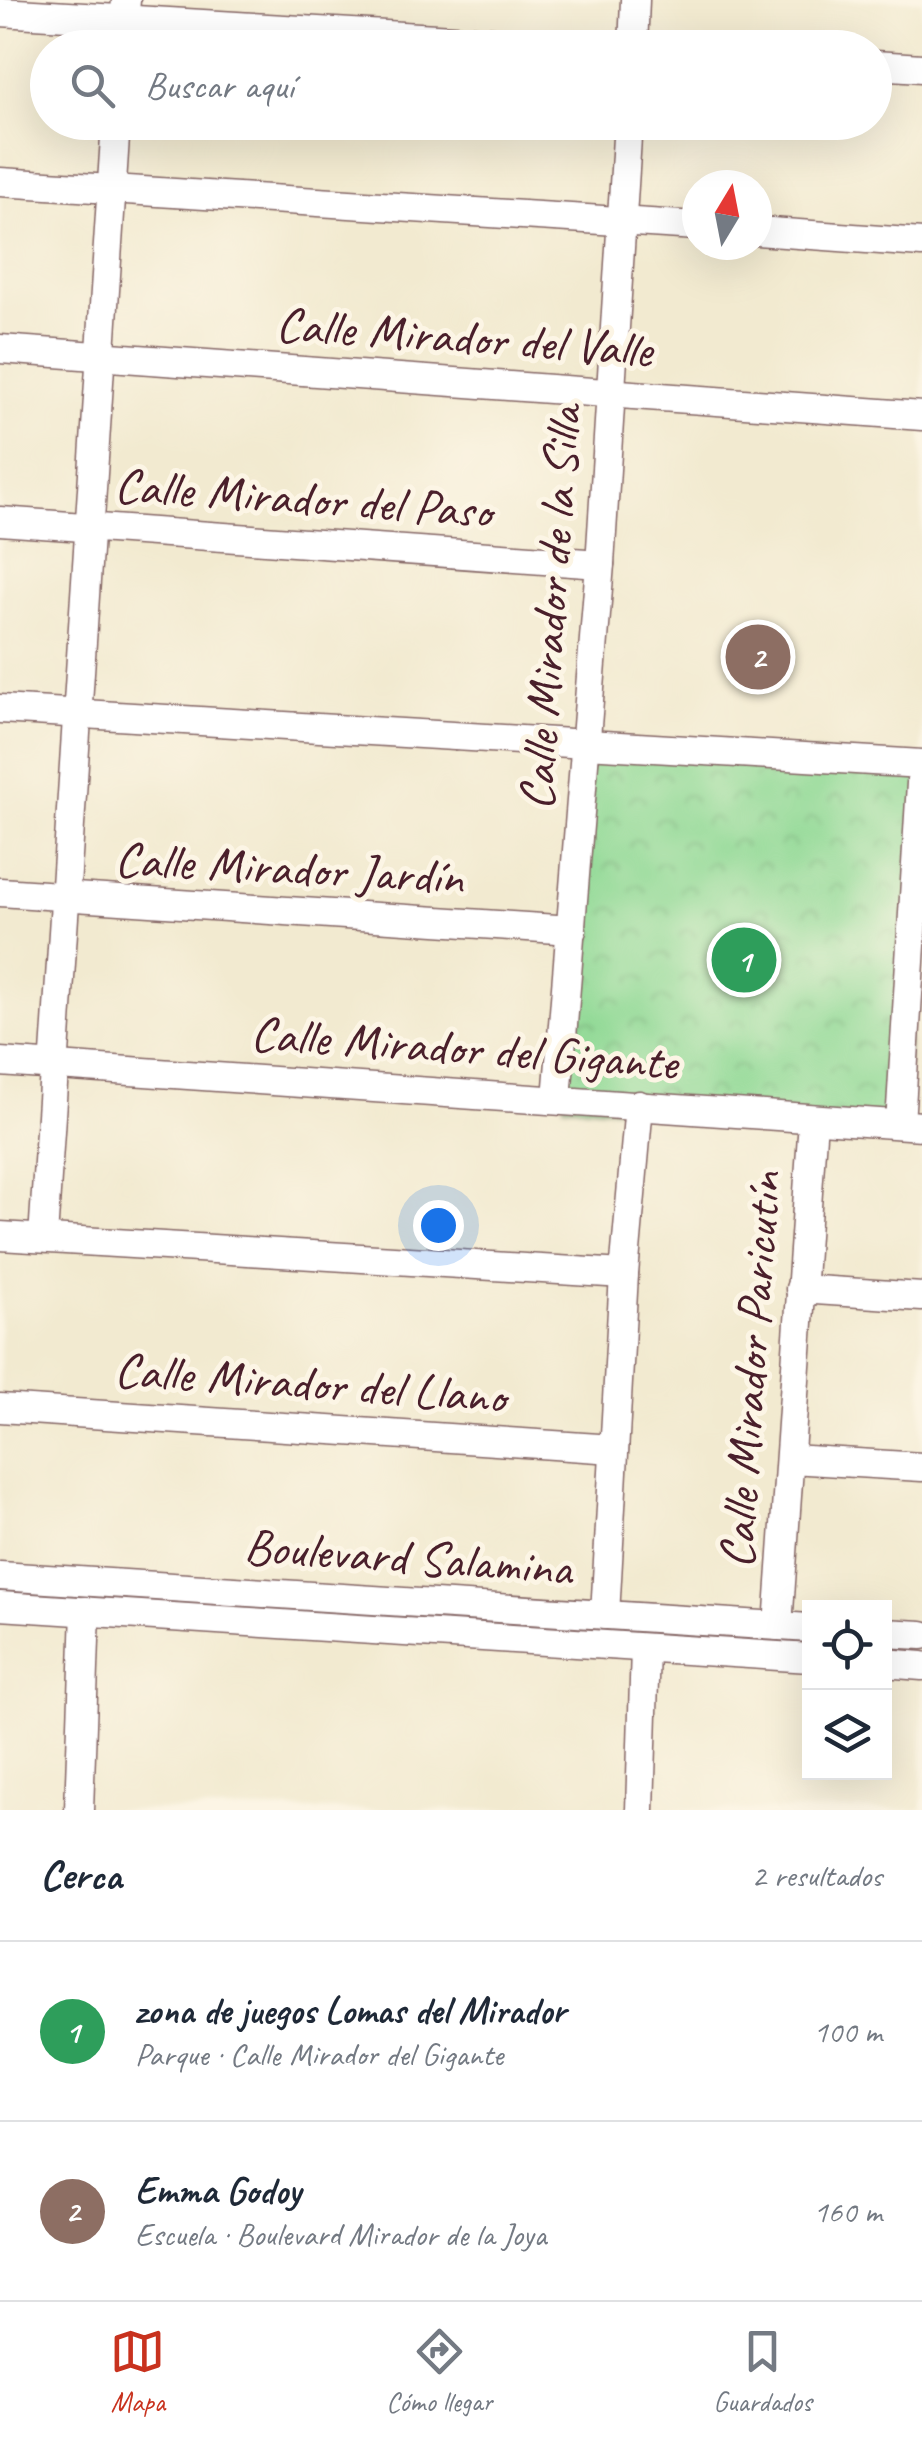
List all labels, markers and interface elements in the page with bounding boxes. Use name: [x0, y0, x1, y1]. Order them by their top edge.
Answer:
search box: [30, 30, 892, 140]
icon: search: [65, 58, 120, 113]
text: Buscar aquí: [145, 62, 294, 109]
north arrow: [682, 170, 772, 260]
street label: Calle Mirador del Valle: [274, 292, 657, 382]
street label: Calle Mirador de la Silla: [504, 399, 596, 812]
street label: Calle Mirador del Paso: [113, 453, 499, 543]
pin: 2: [726, 620, 790, 694]
street label: Calle Mirador Jardín: [113, 827, 466, 909]
pin: 1: [712, 922, 776, 998]
street label: Calle Mirador del Gigante: [249, 1002, 682, 1095]
street label: Calle Mirador Paricutín: [705, 1168, 795, 1570]
your location: [413, 1200, 464, 1251]
street label: Calle Mirador del Llano: [113, 1338, 513, 1428]
street label: Boulevard Salamina: [242, 1514, 577, 1600]
map controls: [802, 1600, 892, 1780]
button: locate: [802, 1600, 892, 1690]
button: layers: [802, 1690, 892, 1780]
text: Cerca: [40, 1849, 122, 1902]
text: 2 resultados: [751, 1855, 882, 1896]
text: zona de juegos Lomas del Mirador: [135, 1987, 566, 2034]
text: 1: [65, 2011, 80, 2052]
text: 100 m: [813, 2011, 882, 2052]
text: Parque · Calle Mirador del Gigante: [135, 2034, 503, 2075]
text: Emma Godoy: [135, 2167, 301, 2214]
text: 2: [65, 2191, 80, 2232]
text: 160 m: [813, 2191, 882, 2232]
text: Escuela · Boulevard Mirador de la Joya: [135, 2214, 546, 2255]
tab: Mapa: [110, 2324, 165, 2419]
tab: Cómo llegar: [386, 2324, 492, 2419]
tab: Guardados: [713, 2324, 812, 2419]

